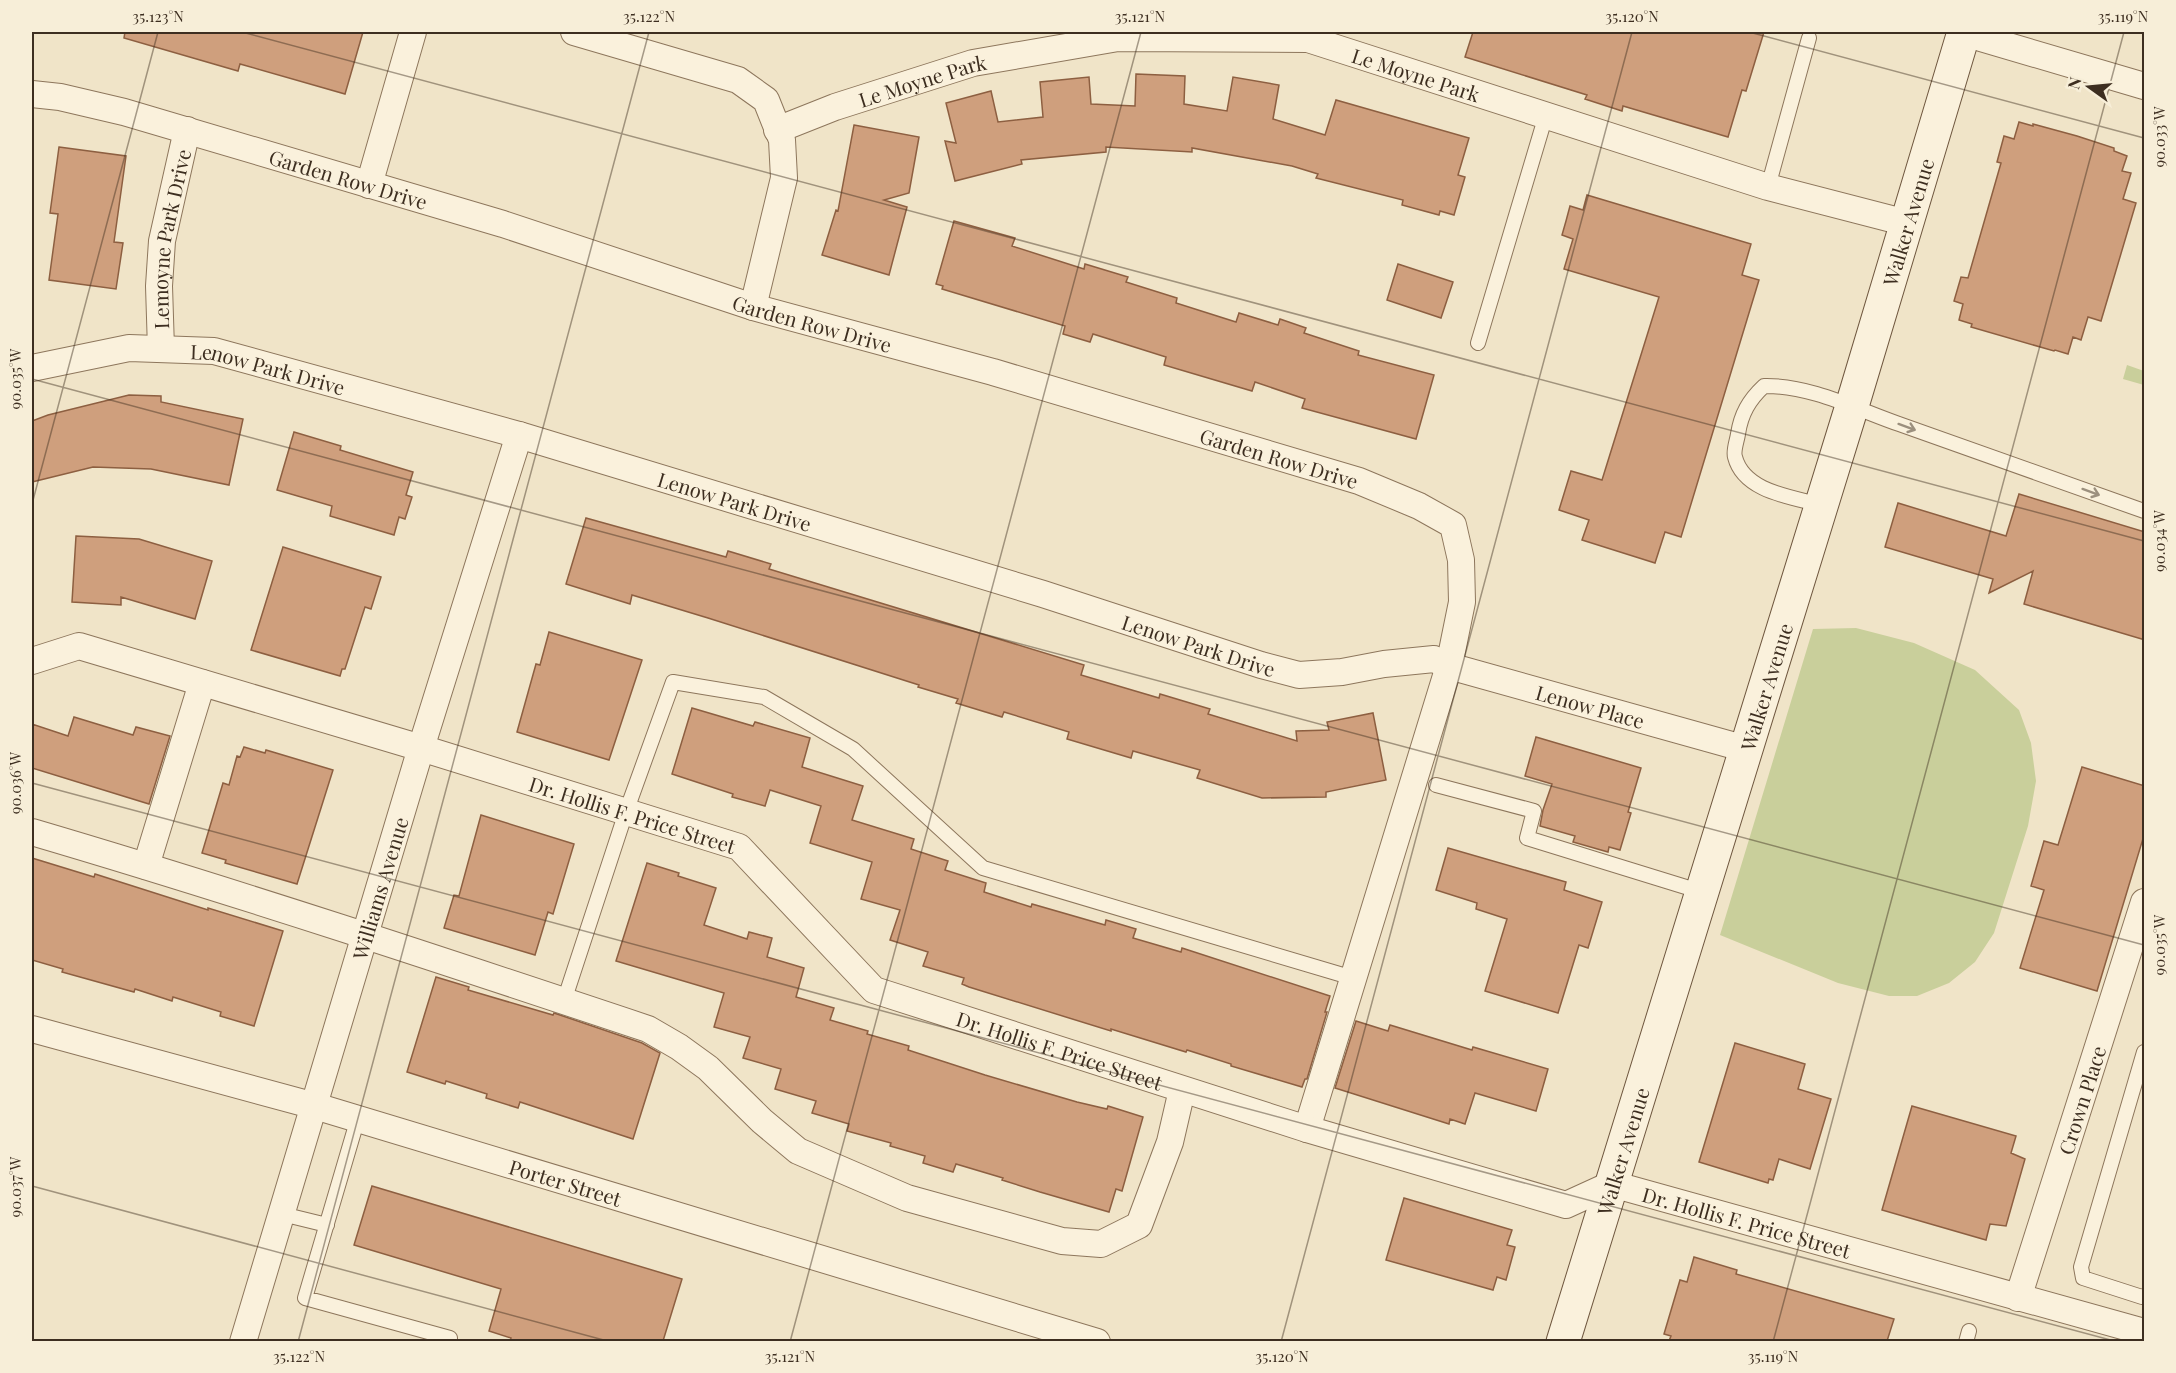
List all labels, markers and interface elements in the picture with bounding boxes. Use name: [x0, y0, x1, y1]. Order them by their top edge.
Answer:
text: 35.123°N: [132, 6, 184, 26]
text: 35.122°N: [623, 6, 675, 26]
text: 35.121°N: [1115, 6, 1166, 26]
text: 35.120°N: [1605, 6, 1659, 26]
text: 35.119°N: [2098, 6, 2149, 26]
street label: Le Moyne Park: [1349, 41, 1484, 107]
street label: Le Moyne Park: [855, 47, 988, 112]
north arrow: [2059, 57, 2119, 117]
text: N: [2062, 74, 2086, 91]
text: 90.033°W: [2149, 106, 2169, 168]
street label: Garden Row Drive: [266, 142, 431, 214]
street label: Lemoyne Park Drive: [145, 146, 196, 330]
street label: Walker Avenue: [1875, 154, 1939, 290]
street label: Garden Row Drive: [729, 288, 895, 358]
street label: Lenow Park Drive: [190, 337, 348, 400]
text: 90.035°W: [5, 348, 25, 409]
street label: Garden Row Drive: [1197, 421, 1362, 494]
one-way arrow: [1897, 423, 1916, 434]
street label: Lenow Park Drive: [655, 464, 815, 537]
one-way arrow: [2081, 488, 2099, 499]
text: 90.034°W: [2149, 510, 2169, 572]
street label: Lenow Park Drive: [1119, 607, 1278, 682]
street label: Walker Avenue: [1733, 619, 1798, 755]
street label: Lenow Place: [1533, 677, 1648, 734]
text: 90.036°W: [5, 751, 25, 814]
street label: Dr. Hollis F. Price Street: [526, 769, 740, 859]
street label: Williams Avenue: [345, 813, 413, 964]
text: 90.035°W: [2149, 914, 2169, 975]
street label: Dr. Hollis F. Price Street: [953, 1004, 1167, 1096]
street label: Crown Place: [2051, 1042, 2111, 1158]
street label: Walker Avenue: [1589, 1084, 1654, 1219]
street label: Porter Street: [506, 1152, 626, 1212]
text: 90.037°W: [5, 1156, 25, 1217]
street label: Dr. Hollis F. Price Street: [1640, 1180, 1855, 1264]
text: 35.122°N: [273, 1346, 325, 1366]
text: 35.121°N: [765, 1346, 816, 1366]
text: 35.120°N: [1255, 1346, 1309, 1366]
text: 35.119°N: [1748, 1346, 1799, 1366]

